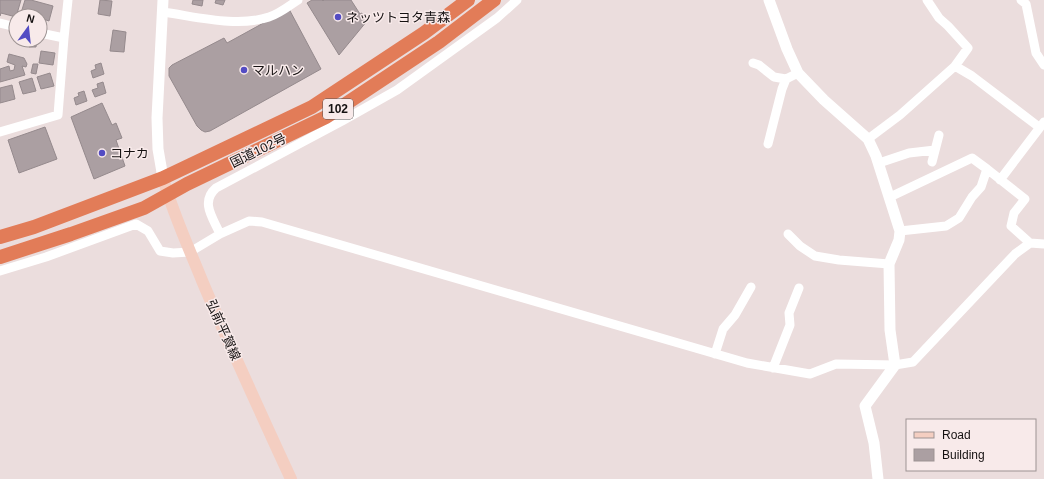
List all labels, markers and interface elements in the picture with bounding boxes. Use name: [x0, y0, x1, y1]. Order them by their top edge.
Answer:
north arrow: [8, 8, 48, 48]
place label: ネッツトヨタ青森: [346, 10, 450, 25]
text: N: [25, 12, 36, 25]
marker: ネッツトヨタ青森: [333, 12, 343, 22]
place label: マルハン: [252, 63, 304, 78]
marker: マルハン: [239, 65, 249, 75]
road number: 102: [323, 99, 353, 119]
street label: 国道102号: [228, 130, 289, 170]
place label: コナカ: [110, 146, 149, 161]
marker: コナカ: [97, 148, 107, 158]
street label: 弘前平賀線: [203, 297, 244, 363]
legend: [906, 419, 1036, 471]
text: Road: [942, 428, 971, 442]
text: Building: [942, 448, 985, 462]

